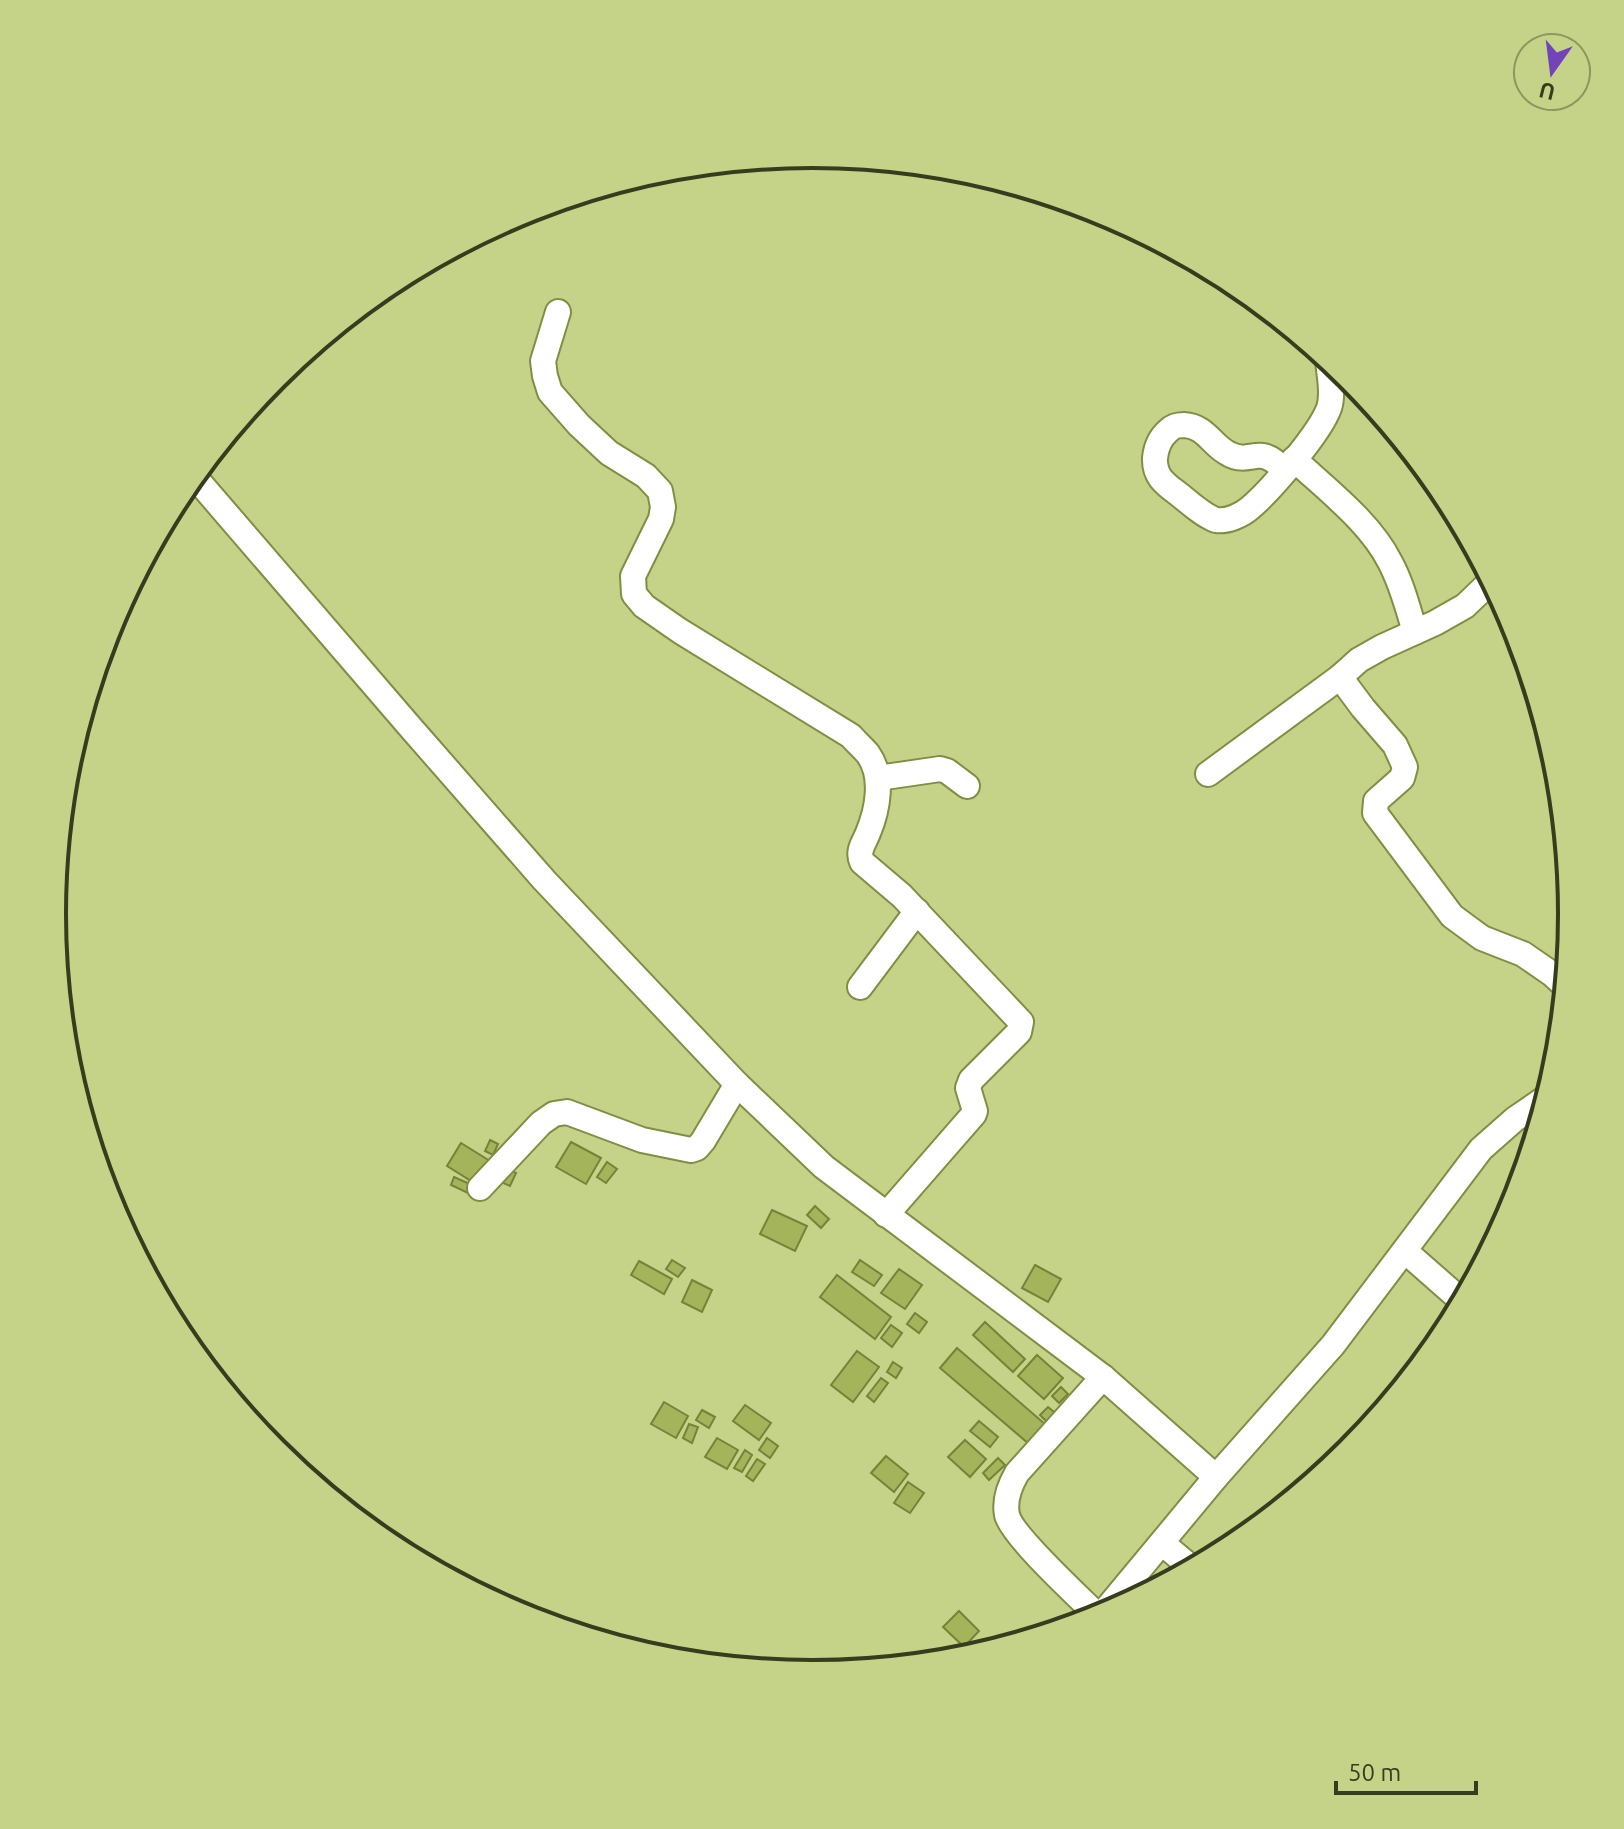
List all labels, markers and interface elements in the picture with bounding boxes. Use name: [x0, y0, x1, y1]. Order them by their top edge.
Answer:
north arrow: [1512, 32, 1592, 112]
text: U: [1537, 78, 1558, 106]
scale bar: [1336, 1745, 1476, 1795]
text: 50 m: [1348, 1759, 1401, 1786]

